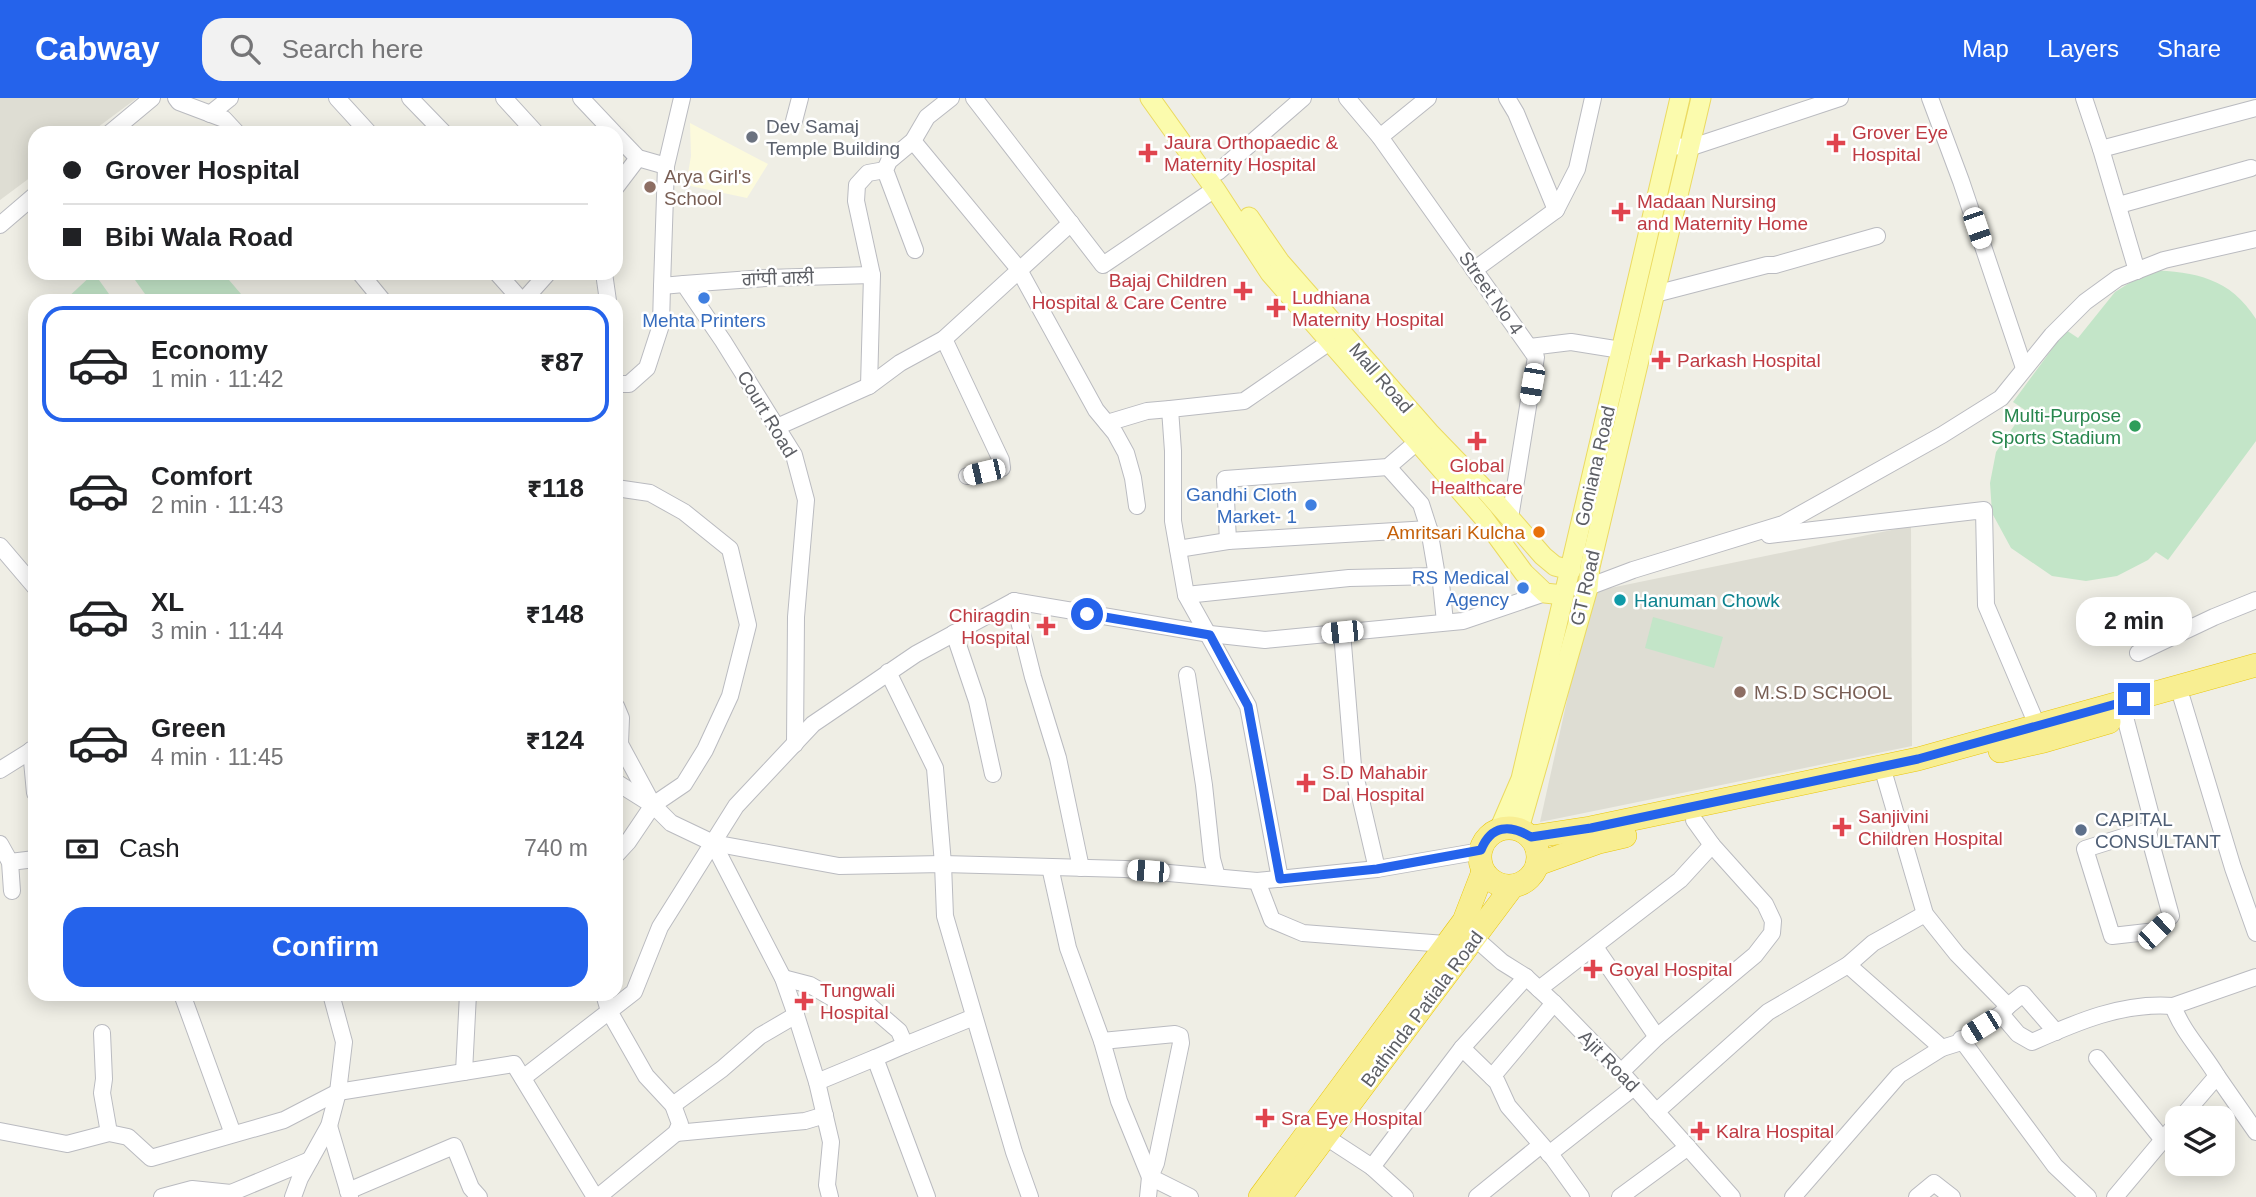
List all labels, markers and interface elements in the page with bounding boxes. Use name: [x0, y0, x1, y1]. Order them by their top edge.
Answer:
search box: [202, 18, 692, 81]
text: Cabway: [35, 30, 160, 67]
icon: search: [226, 30, 264, 68]
text: Search here: [282, 34, 423, 64]
text: Map: [1962, 35, 2009, 62]
text: Layers: [2047, 35, 2119, 62]
text: Share: [2157, 35, 2221, 62]
place label: Dev Samaj Temple Building: [766, 116, 900, 159]
place label: Grover Eye Hospital: [1852, 122, 1948, 165]
marker: Dev Samaj Temple Building: [744, 129, 760, 145]
place label: Jaura Orthopaedic & Maternity Hospital: [1164, 132, 1339, 175]
marker: Grover Eye Hospital: [1826, 133, 1846, 153]
marker: Jaura Orthopaedic & Maternity Hospital: [1138, 143, 1158, 163]
text: Grover Hospital: [105, 155, 300, 185]
place label: Arya Girl's School: [664, 166, 751, 209]
marker: Arya Girl's School: [642, 179, 658, 195]
place label: Madaan Nursing and Maternity Home: [1637, 191, 1808, 234]
marker: Madaan Nursing and Maternity Home: [1611, 202, 1631, 222]
car: [1961, 205, 1994, 251]
text: Bibi Wala Road: [105, 222, 293, 252]
street label: Street No 4: [1455, 248, 1527, 339]
street label: ਗਾਂਧੀ ਗਲੀ: [741, 265, 815, 290]
place label: Bajaj Children Hospital & Care Centre: [1032, 270, 1227, 313]
marker: Bajaj Children Hospital & Care Centre: [1233, 281, 1253, 301]
place label: Ludhiana Maternity Hospital: [1292, 287, 1444, 330]
marker: Mehta Printers: [696, 290, 712, 306]
marker: Ludhiana Maternity Hospital: [1266, 298, 1286, 318]
place label: Mehta Printers: [642, 310, 766, 331]
icon: car: [67, 333, 130, 396]
text: Economy: [151, 335, 268, 365]
street label: Mall Road: [1345, 339, 1417, 417]
text: ₹87: [540, 347, 584, 377]
marker: Parkash Hospital: [1651, 350, 1671, 370]
place label: Parkash Hospital: [1677, 350, 1821, 371]
car: [1519, 361, 1546, 407]
text: 1 min · 11:42: [151, 366, 284, 392]
street label: Court Road: [733, 367, 801, 461]
street label: Goniana Road: [1571, 404, 1619, 528]
place label: Multi-Purpose Sports Stadium: [1991, 405, 2121, 448]
marker: Multi-Purpose Sports Stadium: [2127, 418, 2143, 434]
marker: Global Healthcare: [1467, 431, 1487, 451]
place label: Global Healthcare: [1431, 455, 1523, 498]
car: [962, 457, 1007, 487]
icon: car: [67, 459, 130, 522]
text: Comfort: [151, 461, 252, 491]
text: ₹118: [527, 473, 584, 503]
place label: Gandhi Cloth Market- 1: [1186, 484, 1297, 527]
text: 2 min · 11:43: [151, 492, 284, 518]
marker: Gandhi Cloth Market- 1: [1303, 497, 1319, 513]
place label: Amritsari Kulcha: [1387, 522, 1525, 543]
marker: Amritsari Kulcha: [1531, 524, 1547, 540]
street label: GT Road: [1566, 548, 1604, 628]
place label: RS Medical Agency: [1412, 567, 1509, 610]
marker: RS Medical Agency: [1515, 580, 1531, 596]
icon: car: [67, 585, 130, 648]
text: XL: [151, 587, 184, 617]
place label: Hanuman Chowk: [1634, 590, 1780, 611]
marker: Hanuman Chowk: [1612, 592, 1628, 608]
route start: [1071, 598, 1103, 630]
callout: 2 min: [2076, 598, 2192, 646]
text: ₹148: [525, 599, 584, 629]
place label: Chiragdin Hospital: [949, 605, 1030, 648]
text: 2 min: [2104, 608, 2164, 634]
marker: Chiragdin Hospital: [1036, 616, 1056, 636]
text: 3 min · 11:44: [151, 618, 284, 644]
car: [1321, 619, 1364, 645]
place label: M.S.D SCHOOL: [1754, 682, 1892, 703]
route end: [2118, 683, 2150, 715]
marker: M.S.D SCHOOL: [1732, 684, 1748, 700]
icon: car: [67, 711, 130, 774]
text: Green: [151, 713, 226, 743]
text: ₹124: [525, 725, 584, 755]
text: 4 min · 11:45: [151, 744, 284, 770]
place label: S.D Mahabir Dal Hospital: [1322, 762, 1428, 805]
marker: S.D Mahabir Dal Hospital: [1296, 773, 1316, 793]
place label: Sanjivini Children Hospital: [1858, 806, 2003, 849]
place label: CAPITAL CONSULTANT: [2095, 809, 2221, 852]
marker: Sanjivini Children Hospital: [1832, 817, 1852, 837]
marker: CAPITAL CONSULTANT: [2073, 822, 2089, 838]
icon: cash: [63, 830, 101, 868]
text: Cash: [119, 833, 180, 863]
text: 740 m: [524, 835, 588, 861]
car: [1127, 859, 1170, 883]
button: Confirm: [63, 907, 588, 987]
car: [2134, 909, 2179, 953]
street label: Bathinda Patiala Road: [1357, 927, 1487, 1091]
marker: Goyal Hospital: [1583, 959, 1603, 979]
place label: Goyal Hospital: [1609, 959, 1733, 980]
place label: Tungwali Hospital: [820, 980, 895, 1023]
marker: Tungwali Hospital: [794, 991, 814, 1011]
car: [1958, 1007, 2005, 1047]
street label: Ajit Road: [1575, 1026, 1643, 1096]
map controls: [2165, 1106, 2235, 1176]
button: layers: [2165, 1106, 2235, 1176]
marker: Sra Eye Hospital: [1255, 1108, 1275, 1128]
place label: Sra Eye Hospital: [1281, 1108, 1423, 1129]
marker: Kalra Hospital: [1690, 1121, 1710, 1141]
place label: Kalra Hospital: [1716, 1121, 1834, 1142]

